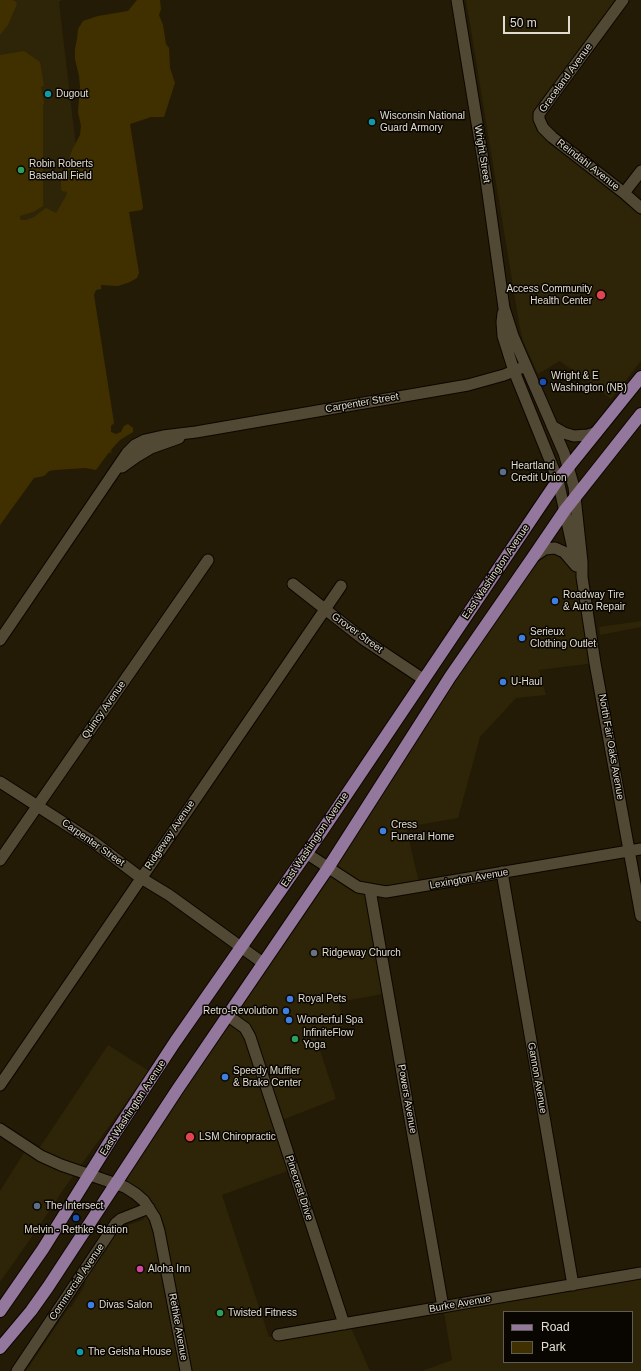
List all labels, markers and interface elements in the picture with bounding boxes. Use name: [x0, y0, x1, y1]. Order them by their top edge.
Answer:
scale bar: [505, 8, 572, 34]
text: 50 m: [510, 16, 537, 30]
street label: Graceland Avenue: [537, 41, 595, 115]
place label: Dugout: [56, 88, 88, 100]
marker: Dugout: [43, 89, 53, 99]
place label: Wisconsin National Guard Armory: [380, 110, 465, 134]
marker: Wisconsin National Guard Armory: [367, 117, 377, 127]
street label: Wright Street: [472, 124, 492, 184]
street label: Reindahl Avenue: [554, 137, 622, 193]
place label: Robin Roberts Baseball Field: [29, 158, 93, 182]
marker: Robin Roberts Baseball Field: [16, 165, 26, 175]
place label: Access Community Health Center: [506, 283, 592, 306]
marker: Access Community Health Center: [595, 289, 607, 301]
place label: Wright & E Washington (NB): [551, 370, 627, 394]
marker: Wright & E Washington (NB): [538, 377, 548, 387]
street label: Carpenter Street: [325, 391, 399, 415]
place label: Heartland Credit Union: [511, 460, 567, 484]
marker: Heartland Credit Union: [498, 467, 508, 477]
street label: East Washington Avenue: [460, 522, 532, 622]
place label: Roadway Tire & Auto Repair: [563, 589, 625, 612]
marker: Roadway Tire & Auto Repair: [550, 596, 560, 606]
street label: Grover Street: [329, 611, 385, 655]
place label: Serieux Clothing Outlet: [530, 626, 596, 650]
marker: Serieux Clothing Outlet: [517, 633, 527, 643]
place label: U-Haul: [511, 676, 542, 688]
marker: U-Haul: [498, 677, 508, 687]
street label: Quincy Avenue: [80, 679, 128, 741]
street label: North Fair Oaks Avenue: [596, 693, 626, 801]
street label: East Washington Avenue: [279, 790, 351, 890]
street label: Ridgeway Avenue: [143, 798, 197, 872]
street label: Carpenter Street: [59, 817, 127, 869]
place label: Cress Funeral Home: [391, 819, 454, 842]
marker: Cress Funeral Home: [378, 826, 388, 836]
street label: Lexington Avenue: [429, 866, 509, 892]
place label: Ridgeway Church: [322, 947, 401, 959]
marker: Ridgeway Church: [309, 948, 319, 958]
place label: Royal Pets: [298, 993, 346, 1005]
marker: Royal Pets: [285, 994, 295, 1004]
place label: Retro-Revolution: [203, 1005, 278, 1017]
marker: Retro-Revolution: [281, 1006, 291, 1016]
place label: Wonderful Spa: [297, 1014, 363, 1026]
marker: Wonderful Spa: [284, 1015, 294, 1025]
place label: InfiniteFlow Yoga: [303, 1027, 354, 1050]
marker: InfiniteFlow Yoga: [290, 1034, 300, 1044]
street label: Gannon Avenue: [525, 1041, 549, 1115]
street label: East Washington Avenue: [98, 1058, 168, 1158]
street label: Powers Avenue: [395, 1064, 419, 1134]
place label: Speedy Muffler & Brake Center: [233, 1065, 301, 1088]
marker: Speedy Muffler & Brake Center: [220, 1072, 230, 1082]
marker: LSM Chiropractic: [184, 1131, 196, 1143]
place label: LSM Chiropractic: [199, 1131, 276, 1143]
street label: Pinecrest Drive: [283, 1154, 315, 1222]
place label: The Intersect: [45, 1200, 103, 1212]
marker: The Intersect: [32, 1201, 42, 1211]
marker: Melvin - Rethke Station: [71, 1213, 81, 1223]
place label: Melvin - Rethke Station: [24, 1224, 128, 1236]
street label: Commercial Avenue: [47, 1241, 107, 1323]
place label: Aloha Inn: [148, 1263, 190, 1275]
marker: Aloha Inn: [135, 1264, 145, 1274]
street label: Rethke Avenue: [166, 1292, 190, 1362]
street label: Burke Avenue: [428, 1293, 492, 1315]
place label: Divas Salon: [99, 1299, 152, 1311]
marker: Divas Salon: [86, 1300, 96, 1310]
place label: Twisted Fitness: [228, 1307, 297, 1319]
marker: Twisted Fitness: [215, 1308, 225, 1318]
legend: [503, 1311, 633, 1363]
text: Road: [541, 1320, 570, 1334]
text: Park: [541, 1340, 566, 1354]
place label: The Geisha House: [88, 1346, 171, 1358]
marker: The Geisha House: [75, 1347, 85, 1357]

